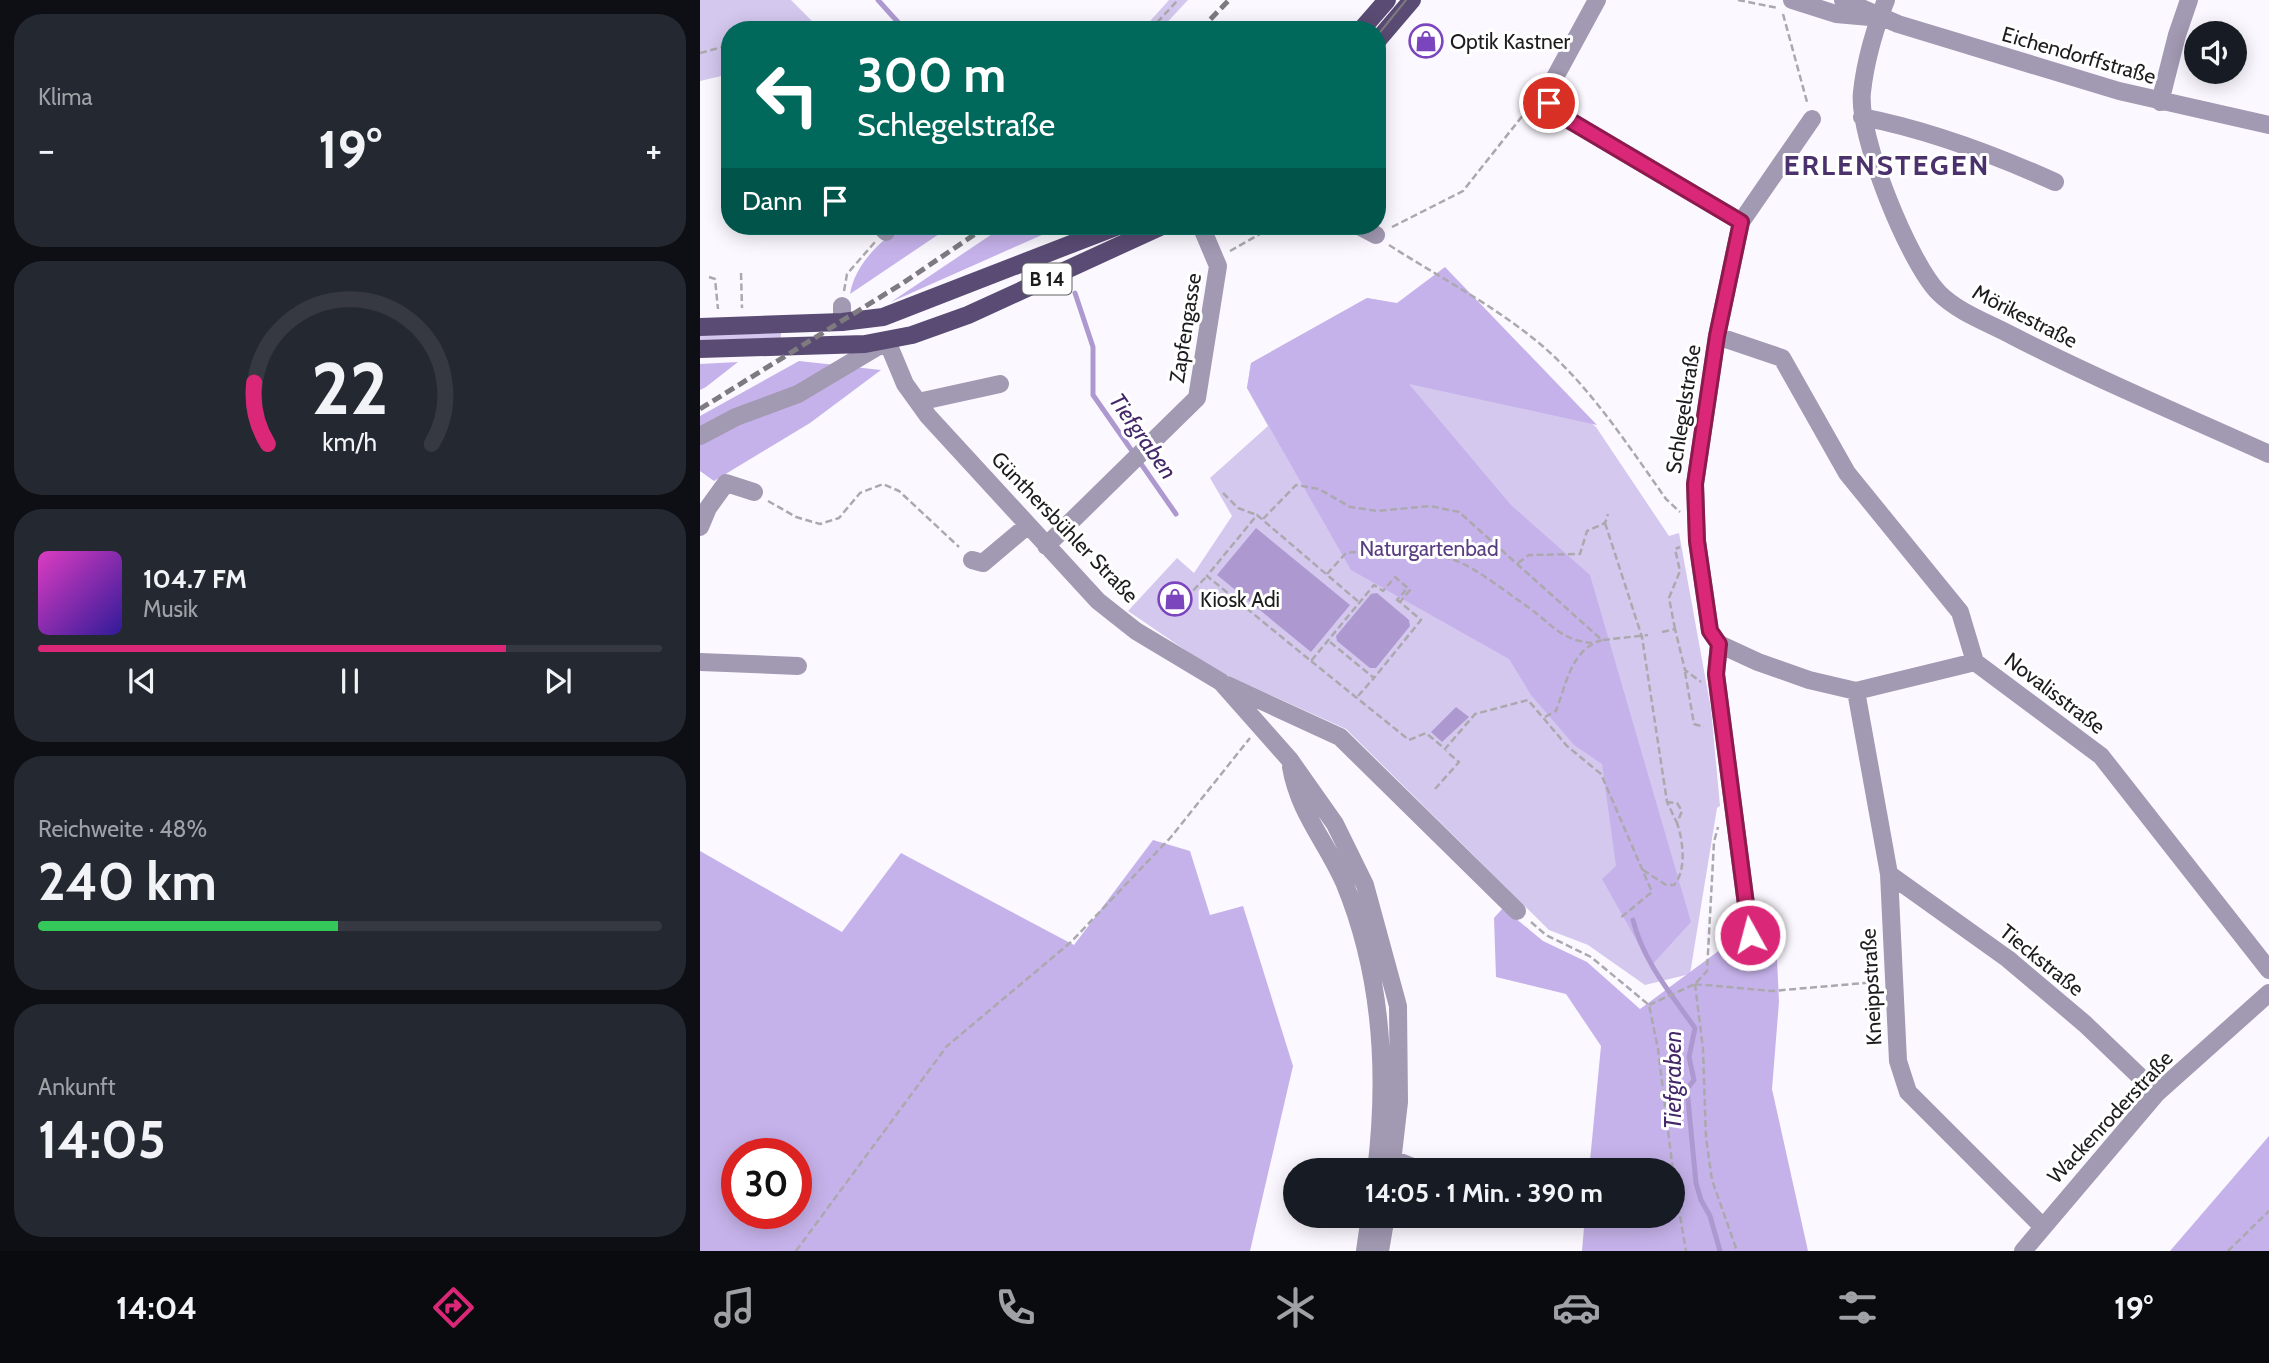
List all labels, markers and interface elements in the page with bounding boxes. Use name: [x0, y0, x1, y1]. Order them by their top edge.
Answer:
street label: Eichendorffstraße: [1999, 21, 2159, 89]
map controls: [2184, 21, 2247, 84]
button: sound: [2184, 21, 2247, 84]
shop icon: Optik Kastner: [1407, 22, 1445, 60]
place label: Optik Kastner: [1450, 29, 1570, 54]
text: 300 m: [857, 45, 1006, 104]
icon: left: [742, 49, 833, 140]
pin: [1519, 73, 1579, 133]
text: Klima: [38, 83, 93, 111]
icon: arrive: [1530, 84, 1568, 122]
text: Schlegelstraße: [857, 105, 1055, 144]
text: 19°: [318, 118, 382, 181]
text: −: [38, 126, 55, 173]
text: +: [645, 126, 662, 173]
district label: ERLENSTEGEN: [1784, 148, 1990, 182]
icon: arrive: [816, 182, 854, 220]
text: Dann: [742, 185, 802, 217]
road number: B 14: [1022, 264, 1072, 294]
street label: Zapfengasse: [1164, 271, 1206, 385]
street label: Mörikestraße: [1968, 279, 2082, 353]
street label: Schlegelstraße: [1660, 343, 1706, 475]
text: 22: [311, 345, 389, 433]
water label: Tiefgraben: [1103, 388, 1183, 484]
text: km/h: [323, 427, 377, 457]
street label: Günthersbühler Straße: [986, 446, 1144, 608]
park label: Naturgartenbad: [1359, 536, 1499, 561]
text: 104.7 FM: [143, 563, 247, 595]
shop icon: Kiosk Adi: [1156, 580, 1194, 618]
place label: Kiosk Adi: [1200, 587, 1280, 612]
text: Musik: [143, 595, 198, 623]
street label: Novalisstraße: [2000, 647, 2110, 739]
icon: previous: [123, 662, 161, 700]
icon: pause: [331, 662, 369, 700]
icon: next: [539, 662, 577, 700]
text: Reichweite · 48%: [38, 815, 207, 843]
text: 240 km: [38, 850, 217, 913]
position arrow: [1713, 898, 1787, 972]
street label: Tieckstraße: [1995, 919, 2089, 1001]
street label: Kneippstraße: [1855, 928, 1887, 1046]
water label: Tiefgraben: [1659, 1031, 1687, 1129]
street label: Wackenroderstraße: [2042, 1045, 2178, 1188]
text: Ankunft: [38, 1073, 116, 1101]
text: 14:05: [38, 1108, 166, 1171]
speed limit sign: 30: [721, 1138, 812, 1229]
text: 14:05 · 1 Min. · 390 m: [1365, 1177, 1603, 1209]
icon: directions: [429, 1283, 478, 1332]
icon: music: [710, 1283, 759, 1332]
icon: phone: [991, 1283, 1040, 1332]
icon: climate: [1271, 1283, 1320, 1332]
icon: car: [1552, 1283, 1601, 1332]
icon: filters: [1833, 1283, 1882, 1332]
text: 14:04: [116, 1288, 197, 1327]
text: 19°: [2114, 1288, 2153, 1327]

